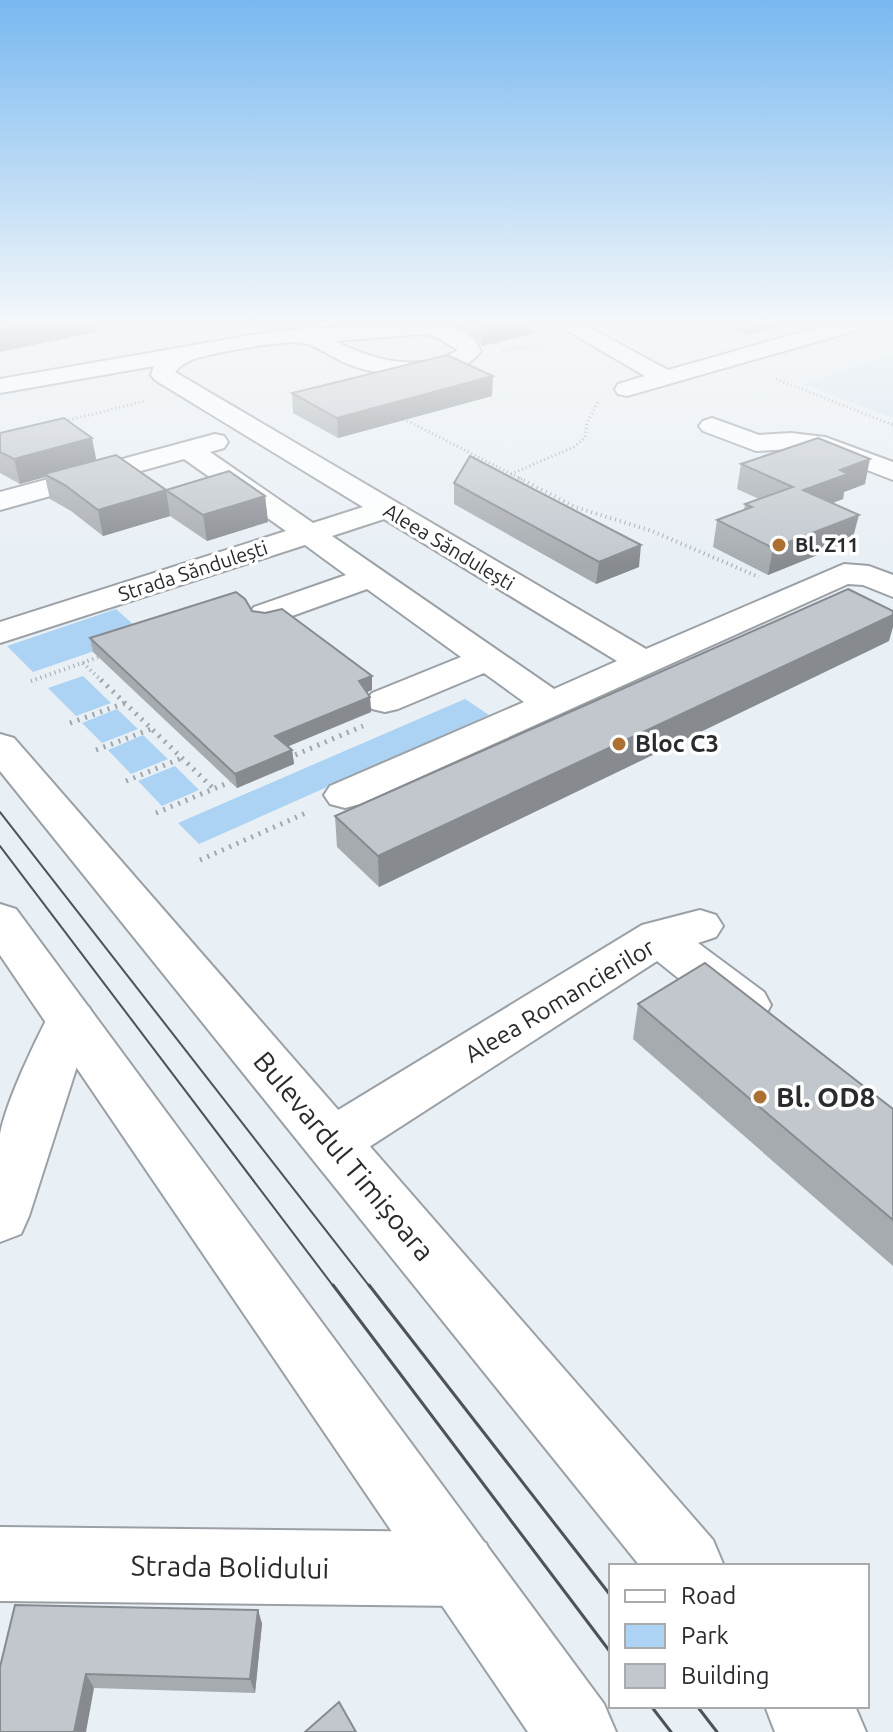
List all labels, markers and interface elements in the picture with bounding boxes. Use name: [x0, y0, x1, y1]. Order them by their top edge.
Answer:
street label: Aleea Săndulești: [380, 499, 519, 595]
place label: Bl. Z11: [795, 533, 859, 556]
street label: Strada Săndulești: [115, 536, 270, 606]
marker: Bl. Z11: [770, 536, 788, 554]
place label: Bloc C3: [635, 730, 719, 757]
marker: Bloc C3: [610, 735, 628, 753]
street label: Aleea Romancierilor: [460, 933, 659, 1068]
street label: Bulevardul Timișoara: [248, 1045, 441, 1266]
place label: Bl. OD8: [776, 1081, 875, 1112]
marker: Bl. OD8: [751, 1088, 769, 1106]
street label: Strada Bolidului: [130, 1549, 330, 1584]
legend: [609, 1564, 869, 1708]
text: Road: [681, 1582, 736, 1609]
text: Park: [681, 1622, 729, 1649]
text: Building: [681, 1662, 769, 1689]

